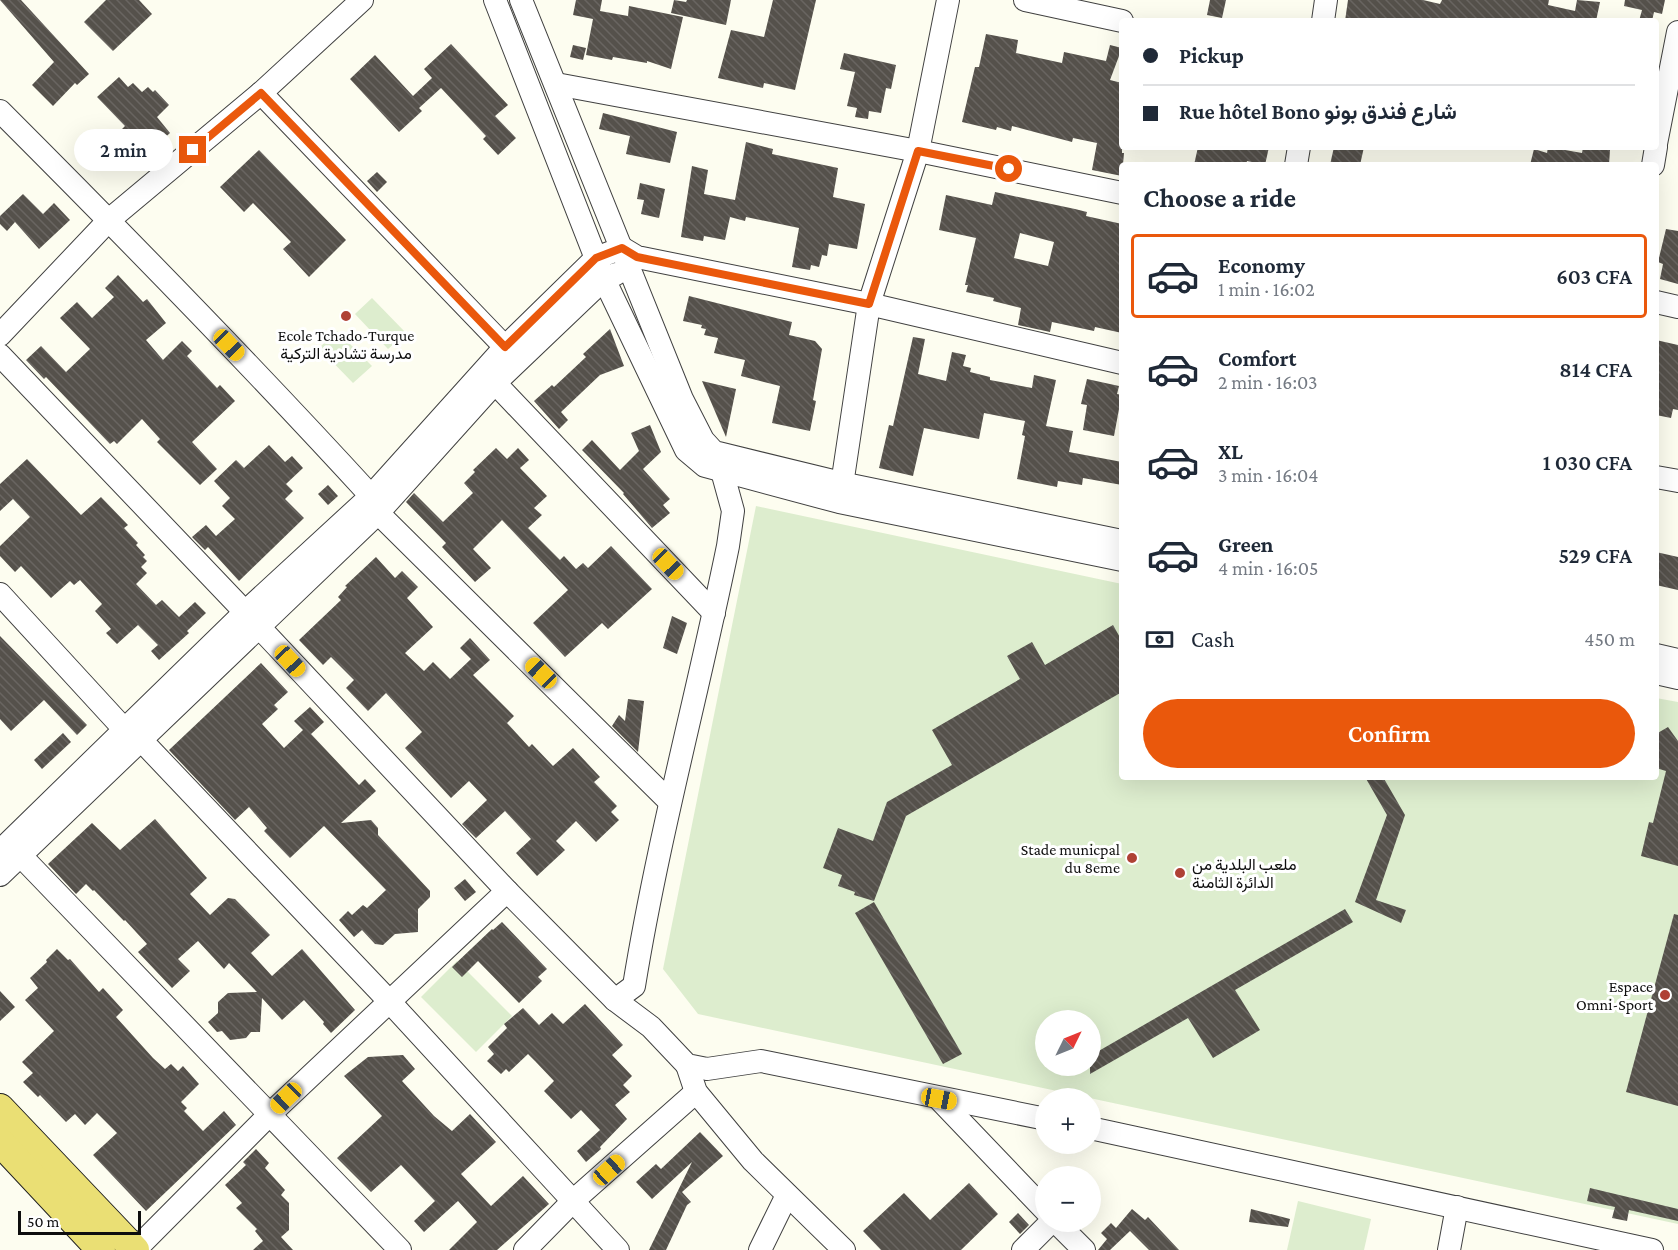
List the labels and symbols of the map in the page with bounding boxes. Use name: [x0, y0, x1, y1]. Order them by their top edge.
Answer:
callout: 2 min: [73, 129, 172, 171]
route end: [179, 136, 206, 163]
route start: [995, 155, 1022, 182]
marker: Ecole Tchado-Turque مدرسة تشادية التركية: [339, 309, 353, 323]
car: [210, 326, 248, 364]
place label: Ecole Tchado-Turque مدرسة تشادية التركية: [278, 327, 414, 364]
car: [649, 545, 687, 583]
car: [271, 642, 309, 680]
car: [522, 654, 560, 692]
place label: Stade municpal du 8eme: [1021, 841, 1120, 876]
marker: Stade municpal du 8eme: [1125, 851, 1139, 865]
place label: ملعب البلدية من الدائرة الثامنة: [1192, 856, 1296, 893]
marker: ملعب البلدية من الدائرة الثامنة: [1173, 866, 1187, 880]
place label: Espace Omni-Sport: [1576, 978, 1654, 1014]
marker: Espace Omni-Sport: [1658, 988, 1672, 1002]
north arrow: [1035, 1010, 1101, 1076]
car: [267, 1079, 305, 1117]
car: [920, 1087, 958, 1111]
car: [590, 1151, 628, 1189]
scale bar: [18, 1208, 141, 1236]

